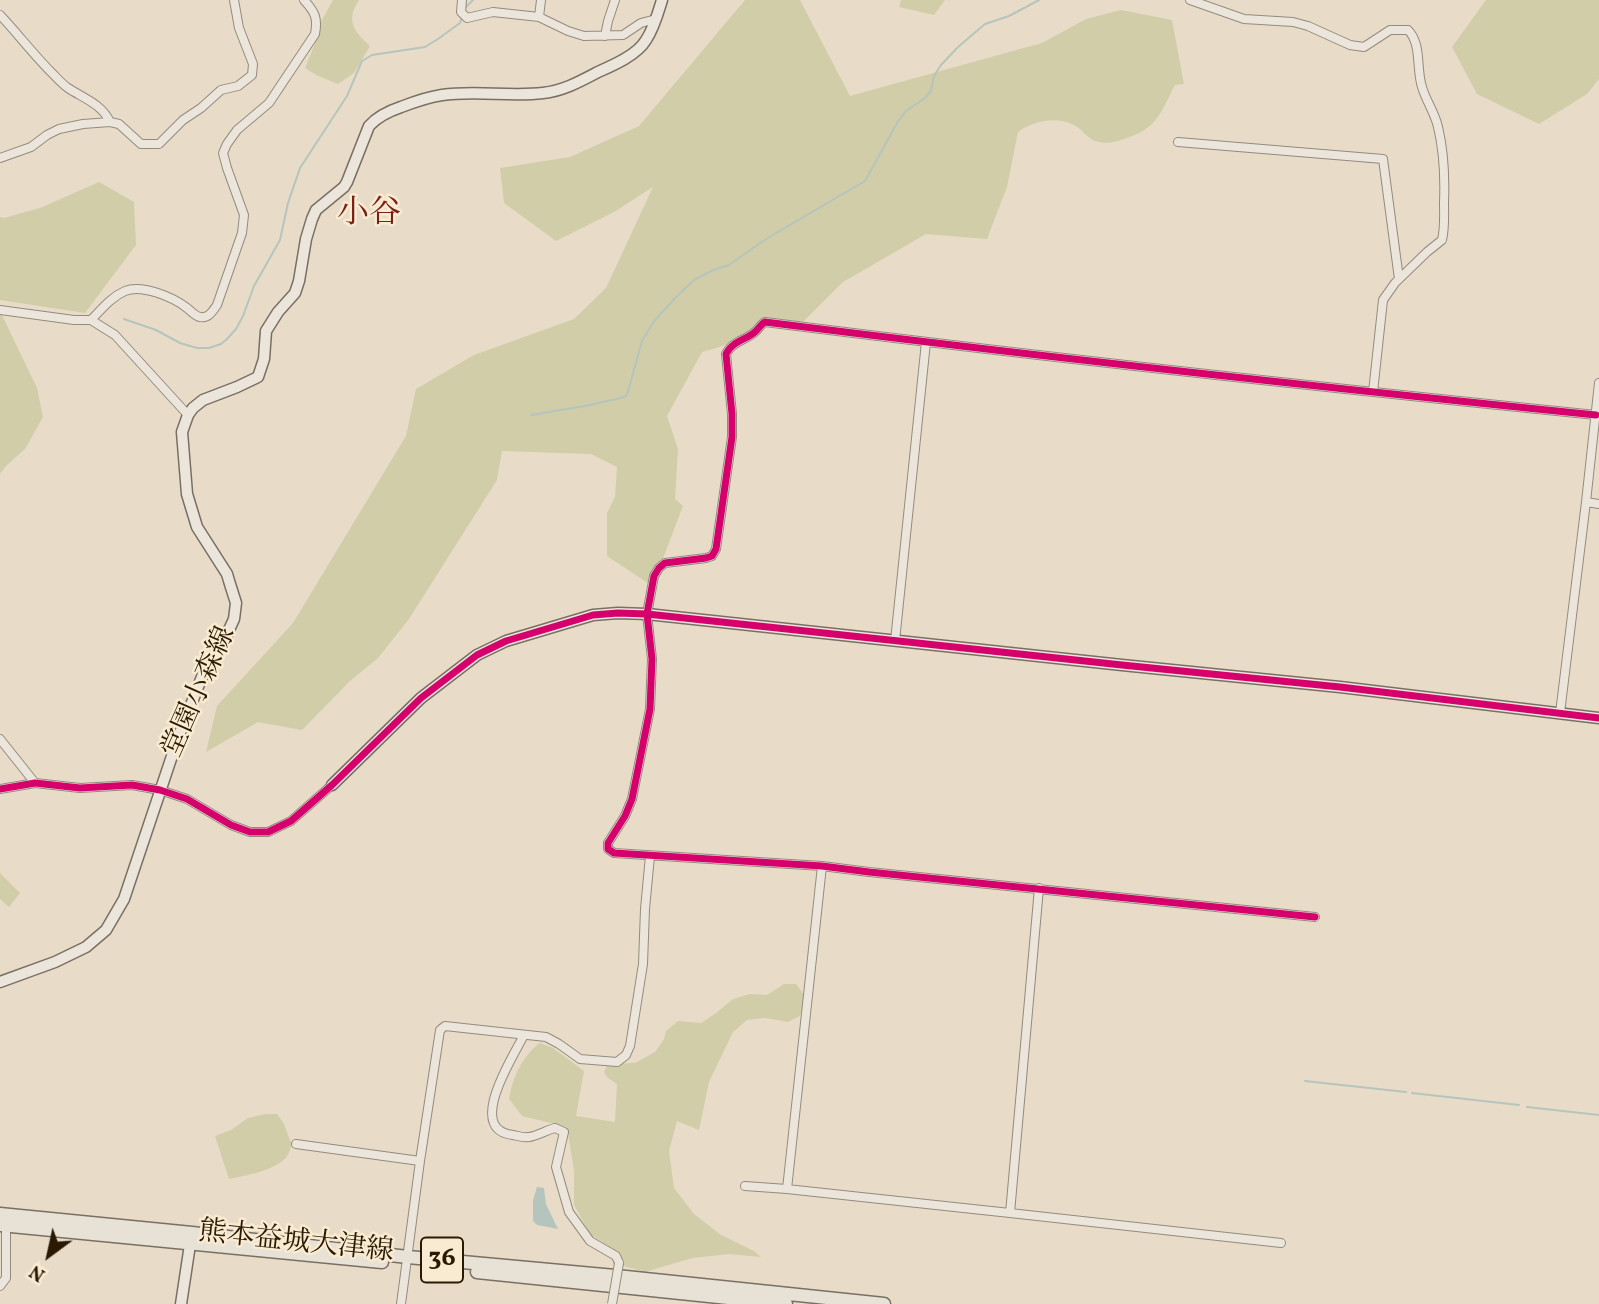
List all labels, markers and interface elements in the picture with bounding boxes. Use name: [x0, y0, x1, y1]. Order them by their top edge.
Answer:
district label: 小谷: [337, 197, 401, 235]
street label: 堂園小森線: [157, 622, 245, 764]
street label: 熊本益城大津線: [197, 1217, 395, 1271]
north arrow: [14, 1220, 84, 1290]
road number: 36: [421, 1238, 463, 1282]
text: N: [25, 1258, 50, 1287]

